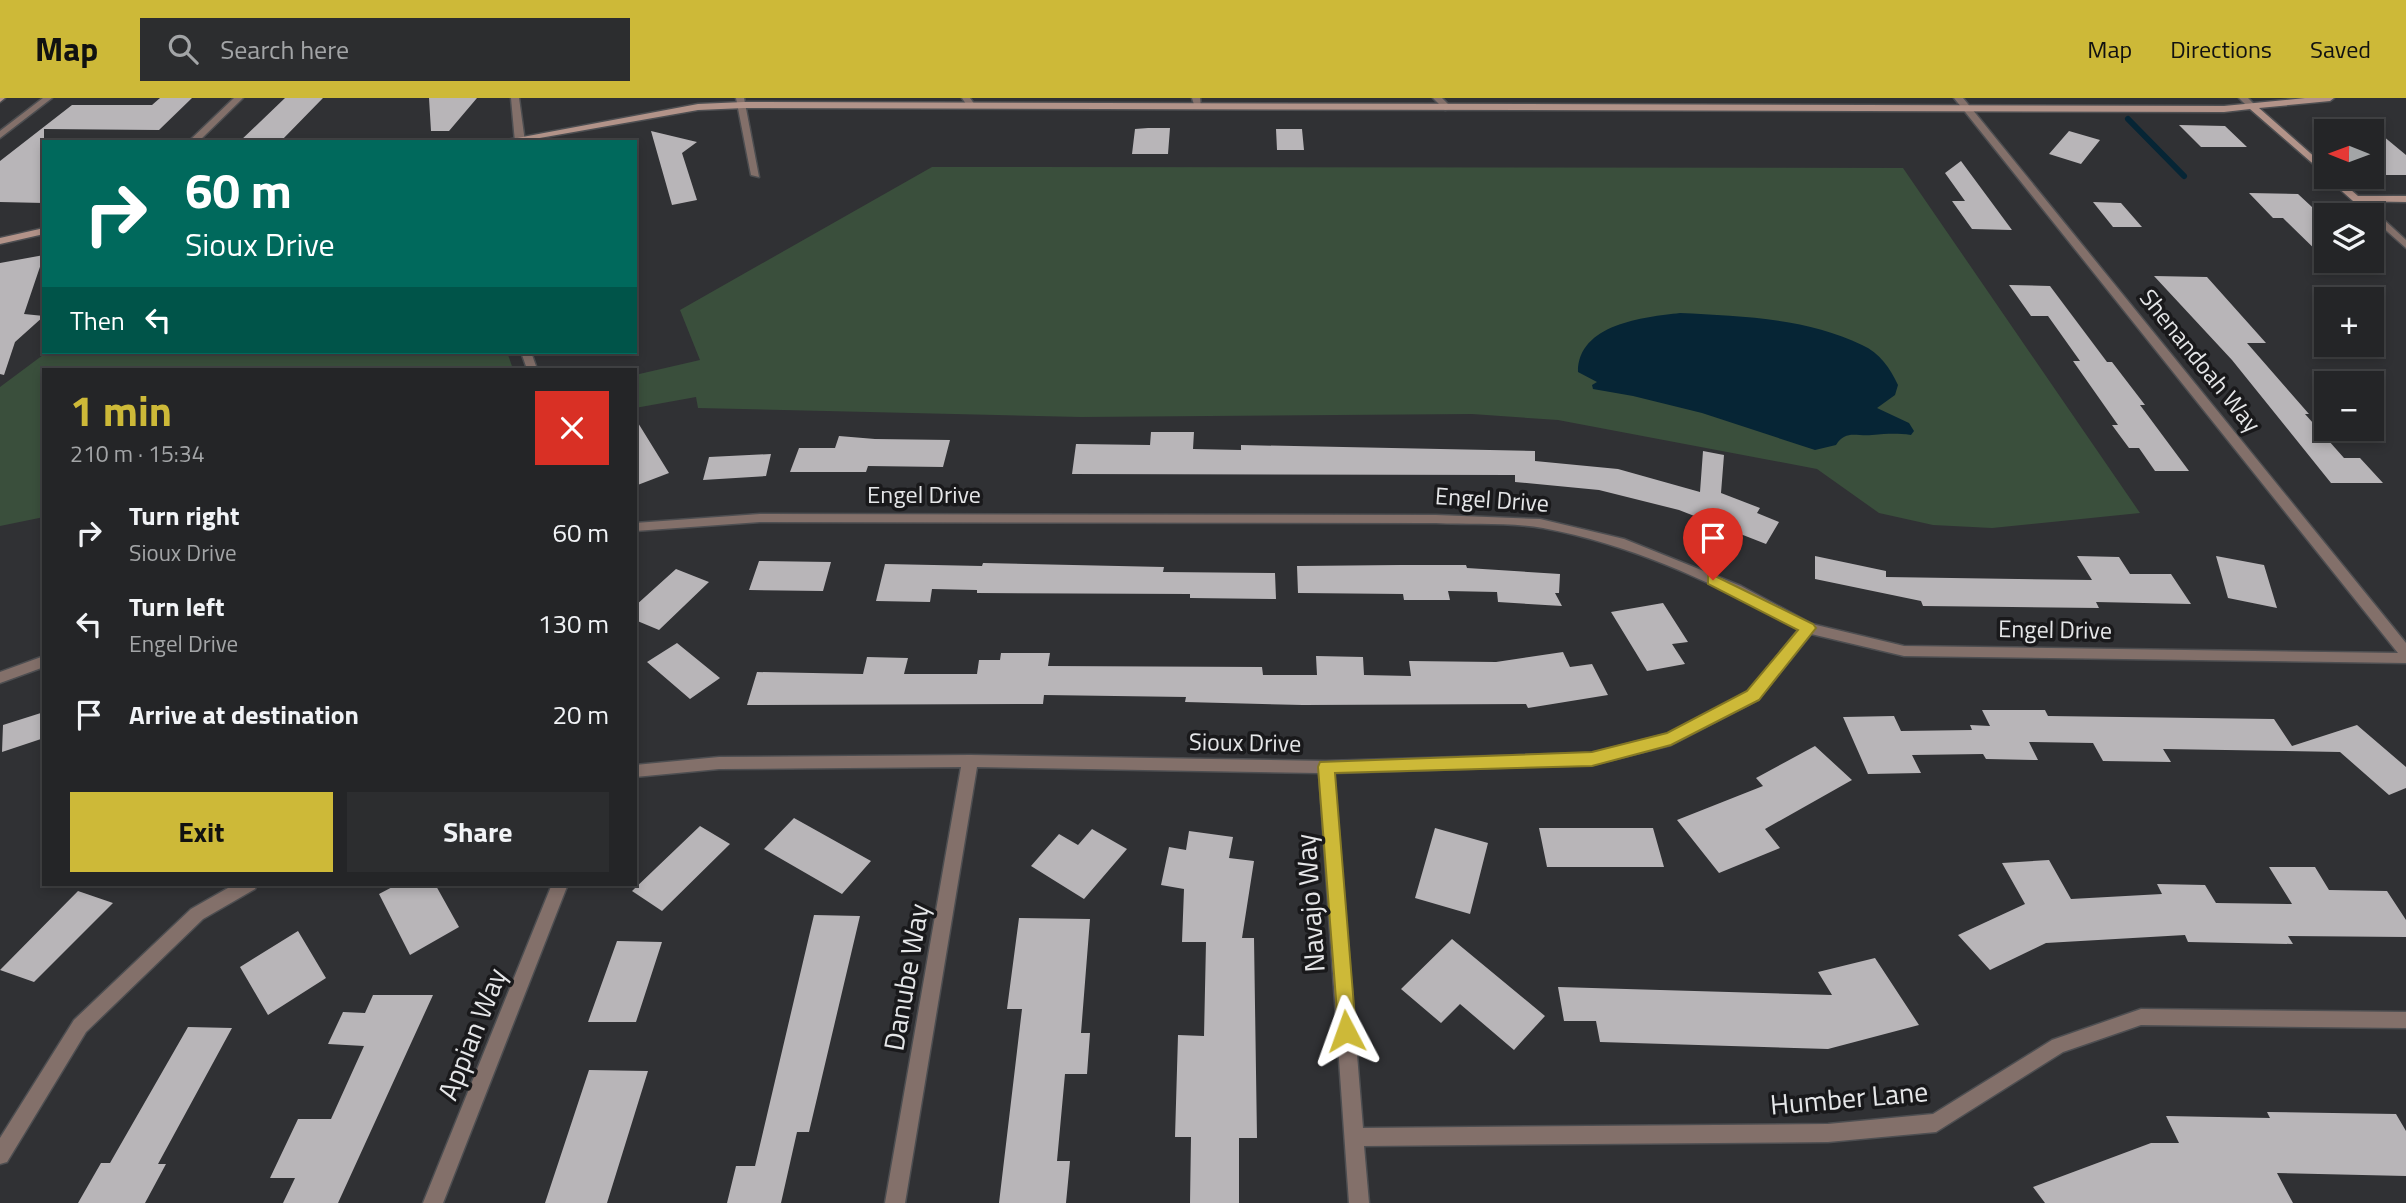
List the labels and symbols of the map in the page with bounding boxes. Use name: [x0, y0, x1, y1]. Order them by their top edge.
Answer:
north arrow: [2314, 119, 2384, 189]
street label: Shenandoah Way: [2131, 281, 2270, 440]
street label: Engel Drive: [867, 476, 981, 512]
street label: Engel Drive: [1434, 477, 1550, 521]
pin: [1683, 508, 1743, 580]
street label: Engel Drive: [1998, 610, 2112, 648]
street label: Sioux Drive: [1189, 723, 1301, 761]
street label: Navajo Way: [1283, 832, 1336, 974]
street label: Danube Way: [871, 900, 940, 1054]
street label: Appian Way: [425, 961, 518, 1106]
position arrow: [1309, 994, 1383, 1068]
street label: Humber Lane: [1768, 1069, 1930, 1126]

